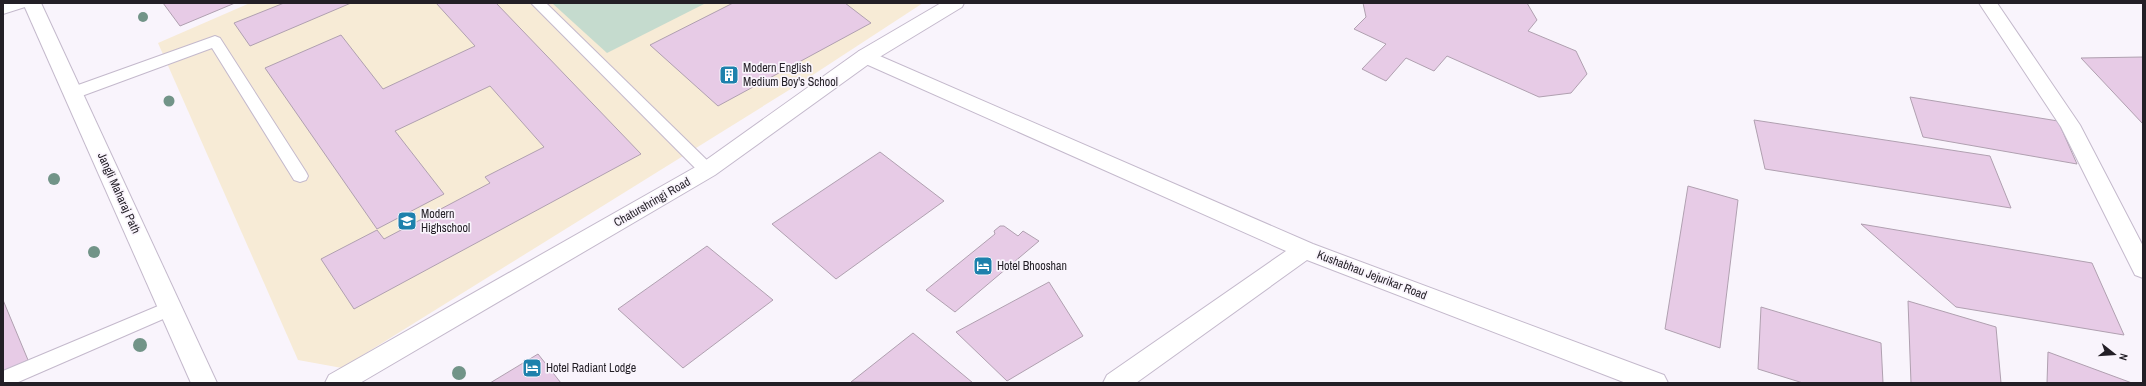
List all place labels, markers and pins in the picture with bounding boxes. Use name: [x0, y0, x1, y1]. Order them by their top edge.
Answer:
place label: Modern English Medium Boy's School: [743, 60, 838, 90]
building icon: Modern English Medium Boy's School: [718, 64, 740, 86]
place label: Modern Highschool: [421, 206, 470, 236]
school or university icon: Modern Highschool: [396, 210, 418, 232]
hotel icon: Hotel Bhooshan: [972, 255, 994, 277]
place label: Hotel Bhooshan: [997, 258, 1067, 274]
hotel icon: Hotel Radiant Lodge: [521, 357, 543, 379]
place label: Hotel Radiant Lodge: [546, 360, 636, 376]

